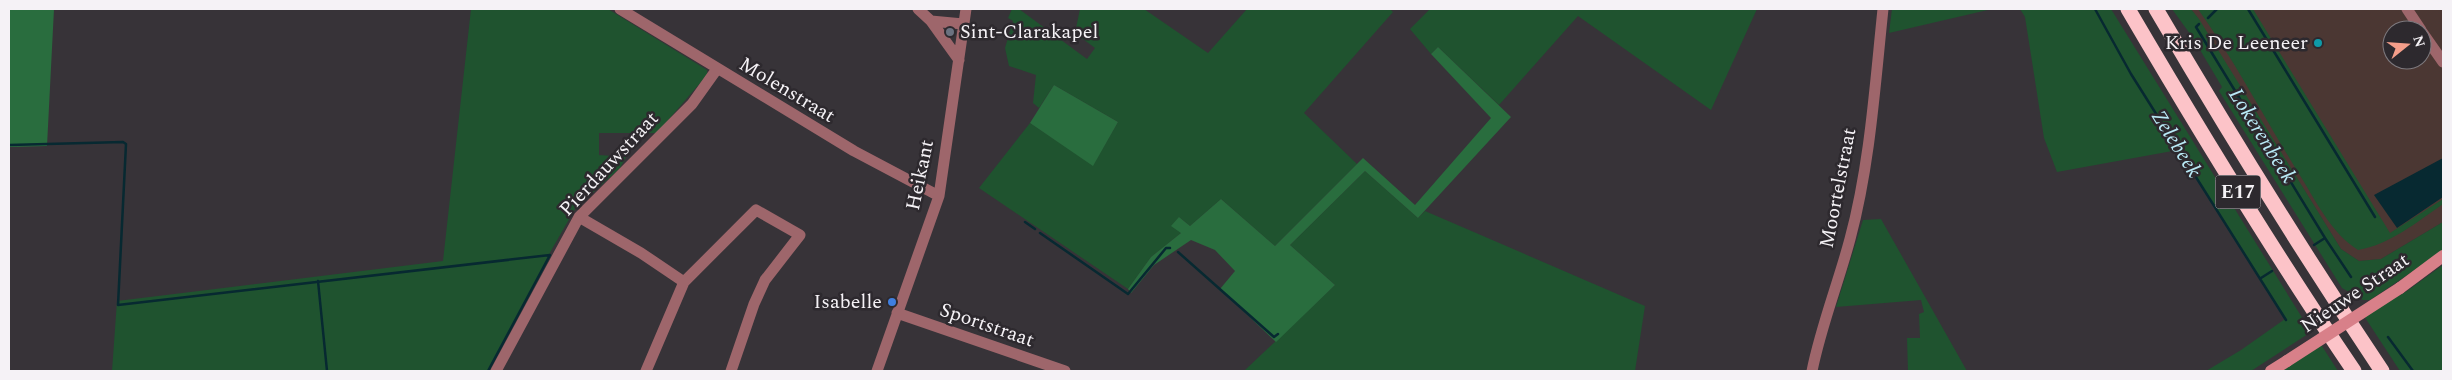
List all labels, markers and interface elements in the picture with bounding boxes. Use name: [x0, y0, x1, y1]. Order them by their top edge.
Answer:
place label: Sint-Clarakapel: [960, 17, 1098, 47]
north arrow: [2382, 20, 2432, 70]
marker: Sint-Clarakapel: [944, 26, 956, 38]
place label: Kris De Leeneer: [2165, 28, 2308, 58]
text: N: [2407, 33, 2431, 50]
marker: Kris De Leeneer: [2312, 37, 2324, 49]
street label: Molenstraat: [733, 49, 841, 131]
water label: Lokerenbeek: [2220, 82, 2304, 190]
water label: Zelebeek: [2143, 104, 2210, 184]
street label: Pierdauwstraat: [552, 105, 666, 223]
street label: Moortelstraat: [1812, 125, 1864, 251]
street label: Heikant: [898, 137, 942, 213]
road number: E17: [2216, 176, 2260, 208]
street label: Nieuwe Straat: [2294, 245, 2416, 341]
place label: Isabelle: [813, 287, 882, 317]
street label: Sportstraat: [936, 295, 1038, 355]
marker: Isabelle: [886, 296, 898, 308]

